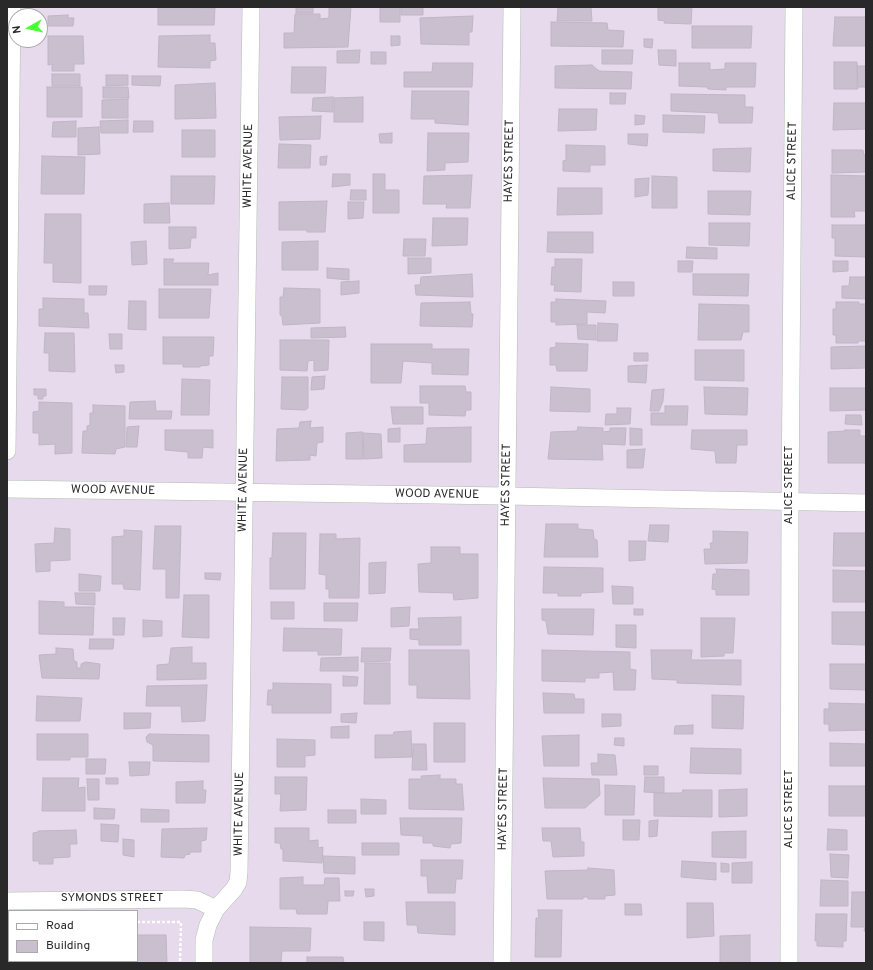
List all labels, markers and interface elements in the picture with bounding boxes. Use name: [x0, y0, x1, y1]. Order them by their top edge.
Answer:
north arrow: [8, 8, 48, 48]
text: N: [10, 25, 25, 34]
street label: HAYES STREET: [502, 119, 518, 203]
street label: ALICE STREET: [785, 121, 801, 201]
street label: WHITE AVENUE: [241, 124, 257, 208]
street label: HAYES STREET: [499, 443, 515, 527]
street label: ALICE STREET: [783, 446, 797, 524]
street label: WHITE AVENUE: [236, 448, 252, 532]
street label: WOOD AVENUE: [71, 483, 155, 499]
street label: WOOD AVENUE: [395, 487, 479, 503]
street label: HAYES STREET: [496, 767, 512, 851]
street label: ALICE STREET: [783, 770, 797, 848]
street label: WHITE AVENUE: [232, 772, 248, 856]
street label: SYMONDS STREET: [61, 892, 163, 906]
legend: [8, 910, 138, 962]
text: Road: [46, 918, 74, 934]
text: Building: [46, 938, 90, 954]

